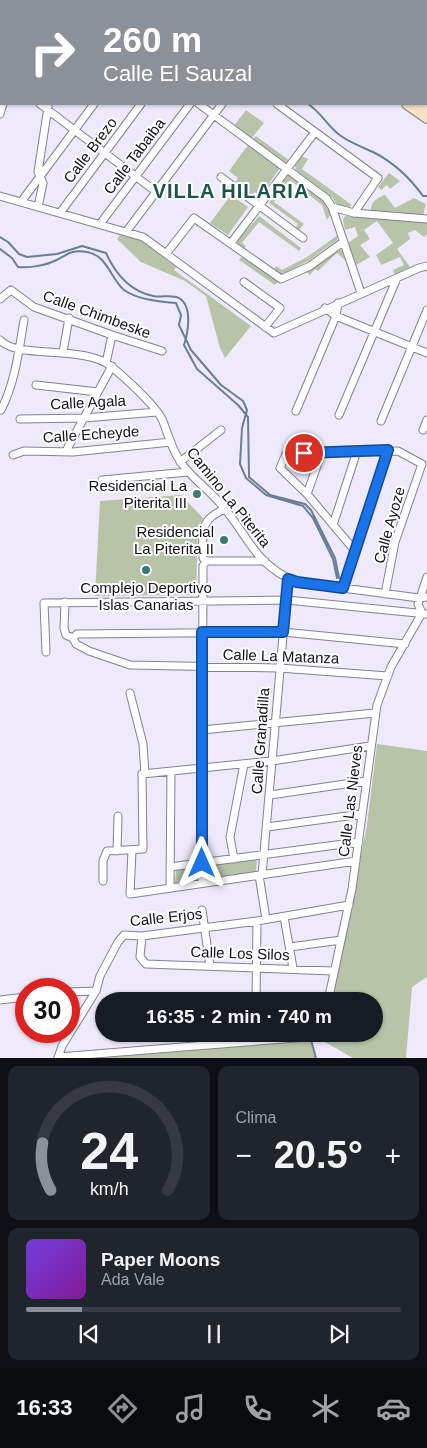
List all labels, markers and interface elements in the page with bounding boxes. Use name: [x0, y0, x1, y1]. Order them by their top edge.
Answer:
icon: right: [20, 20, 85, 85]
text: 260 m: [103, 20, 202, 59]
text: Calle El Sauzal: [103, 61, 252, 86]
street label: Calle Brezo: [60, 114, 120, 186]
street label: Calle Tabaiba: [100, 114, 168, 197]
district label: VILLA HILARIA: [153, 180, 309, 202]
street label: Calle Chimbeske: [41, 287, 153, 341]
street label: Calle Agala: [50, 391, 127, 412]
street label: Calle Echeyde: [42, 422, 140, 446]
pin: [283, 432, 325, 474]
icon: arrive: [290, 439, 318, 467]
street label: Camino La Piterita: [184, 444, 275, 551]
place label: Residencial La Piterita III: [89, 477, 188, 511]
street label: Calle Ayoze: [370, 485, 408, 565]
marker: Residencial La Piterita III: [191, 488, 203, 500]
place label: Residencial La Piterita II: [134, 523, 214, 557]
marker: Residencial La Piterita II: [218, 534, 230, 546]
marker: Complejo Deportivo Islas Canarias: [140, 564, 152, 576]
place label: Complejo Deportivo Islas Canarias: [80, 579, 212, 613]
street label: Calle La Matanza: [222, 645, 340, 667]
street label: Calle Granadilla: [248, 687, 272, 795]
street label: Calle Las Nieves: [335, 744, 365, 858]
position arrow: [175, 836, 227, 888]
street label: Calle Erjos: [129, 905, 203, 929]
street label: Calle Los Silos: [190, 943, 290, 963]
speed limit sign: 30: [15, 978, 80, 1043]
text: 16:35 · 2 min · 740 m: [146, 1006, 332, 1027]
text: Clima: [236, 1109, 276, 1126]
text: 24: [80, 1122, 138, 1180]
text: 20.5°: [274, 1134, 363, 1176]
text: −: [236, 1140, 252, 1171]
text: +: [385, 1140, 401, 1171]
text: km/h: [89, 1179, 128, 1199]
text: Paper Moons: [101, 1249, 220, 1270]
text: Ada Vale: [101, 1271, 165, 1288]
icon: previous: [75, 1320, 103, 1348]
icon: pause: [200, 1320, 228, 1348]
icon: next: [325, 1320, 353, 1348]
icon: directions: [105, 1391, 140, 1426]
icon: music: [173, 1391, 208, 1426]
icon: phone: [240, 1391, 275, 1426]
icon: climate: [308, 1391, 343, 1426]
icon: car: [376, 1391, 411, 1426]
text: 16:33: [16, 1395, 73, 1420]

